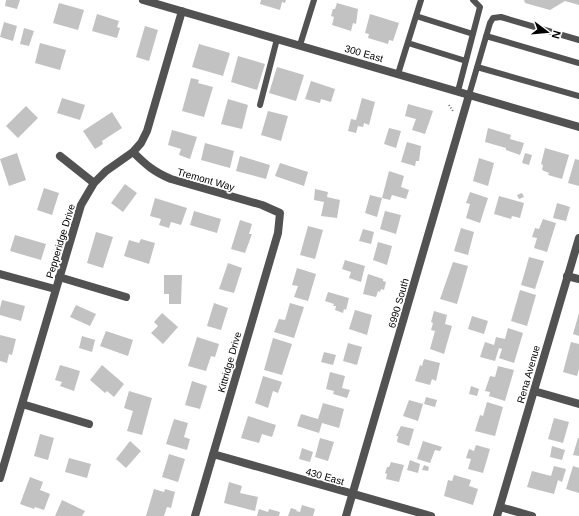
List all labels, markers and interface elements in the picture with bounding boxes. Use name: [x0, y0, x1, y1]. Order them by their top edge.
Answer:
north arrow: [527, 12, 567, 52]
text: N: [550, 29, 563, 40]
street label: 300 East: [343, 43, 385, 64]
street label: Tremont Way: [176, 166, 236, 193]
street label: Pepperidge Drive: [44, 202, 77, 280]
street label: 6990 South: [386, 277, 411, 329]
street label: Kittridge Drive: [216, 330, 244, 394]
street label: Rena Avenue: [515, 343, 542, 404]
street label: 430 East: [304, 466, 346, 487]

